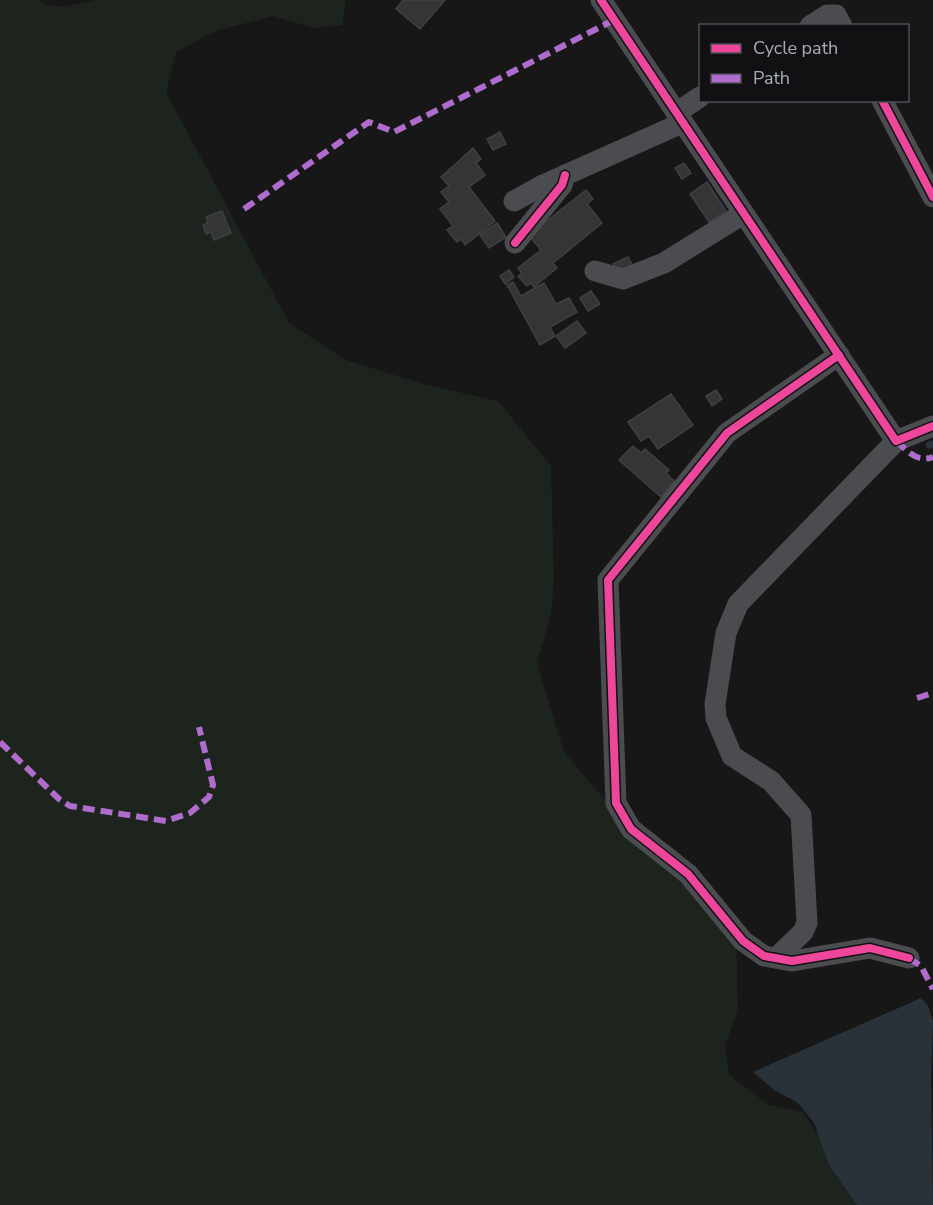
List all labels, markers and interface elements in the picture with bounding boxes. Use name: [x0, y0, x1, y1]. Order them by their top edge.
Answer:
legend: [699, 24, 909, 102]
text: Cycle path: [753, 36, 838, 60]
text: Path: [753, 66, 790, 90]

